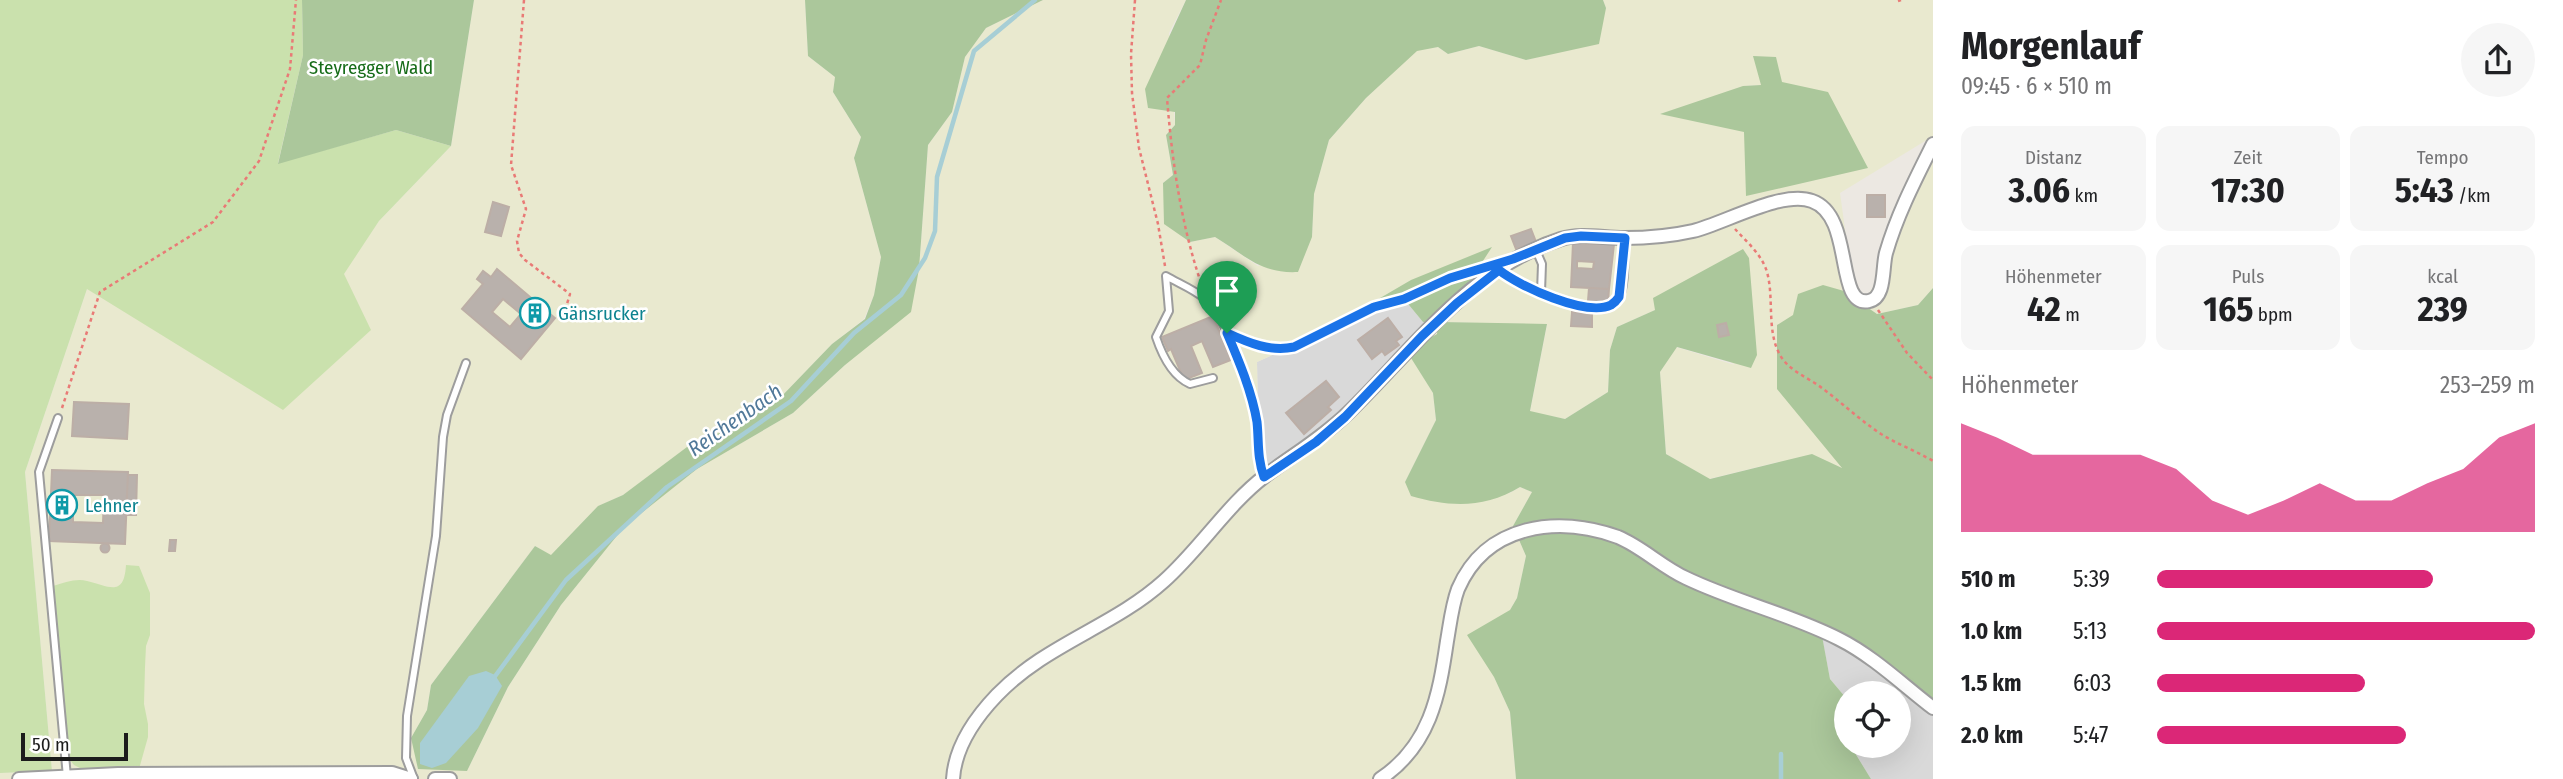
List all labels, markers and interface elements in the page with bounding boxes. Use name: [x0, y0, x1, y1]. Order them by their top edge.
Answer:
text: Morgenlauf: [1961, 23, 2141, 69]
button: share: [2461, 23, 2535, 97]
park label: Steyregger Wald: [309, 56, 433, 79]
text: 09:45 · 6 × 510 m: [1961, 72, 2112, 100]
text: Distanz: [2025, 146, 2082, 169]
text: Zeit: [2234, 146, 2262, 169]
text: Tempo: [2417, 146, 2469, 169]
text: 3.06: [2009, 169, 2070, 211]
text: 17:30: [2211, 169, 2285, 211]
text: 5:43: [2395, 169, 2454, 211]
text: km: [2070, 184, 2098, 207]
text: /km: [2454, 184, 2491, 207]
pin: [1197, 261, 1257, 333]
text: Höhenmeter: [2005, 265, 2102, 288]
text: Puls: [2232, 265, 2264, 288]
text: kcal: [2427, 265, 2458, 288]
icon: arrive: [1208, 272, 1246, 310]
text: 42: [2027, 288, 2061, 330]
text: 165: [2203, 288, 2253, 330]
text: 239: [2417, 288, 2468, 330]
building icon: Gänsrucker: [518, 296, 552, 330]
place label: Gänsrucker: [558, 302, 646, 325]
text: m: [2061, 303, 2080, 326]
text: bpm: [2253, 303, 2293, 326]
text: Höhenmeter: [1961, 371, 2078, 399]
text: 253–259 m: [2440, 371, 2535, 399]
water label: Reichenbach: [683, 378, 787, 462]
building icon: Lehner: [45, 488, 79, 522]
place label: Lehner: [85, 494, 139, 517]
text: 510 m: [1961, 565, 2016, 593]
text: 5:39: [2073, 565, 2110, 593]
text: 1.0 km: [1961, 617, 2022, 645]
text: 5:13: [2073, 617, 2107, 645]
text: 1.5 km: [1961, 669, 2022, 697]
text: 6:03: [2073, 669, 2111, 697]
map controls: [1834, 681, 1911, 758]
button: locate: [1834, 681, 1911, 758]
text: 2.0 km: [1961, 721, 2023, 749]
text: 5:47: [2073, 721, 2108, 749]
scale bar: [21, 730, 128, 762]
text: 50 m: [32, 733, 70, 756]

